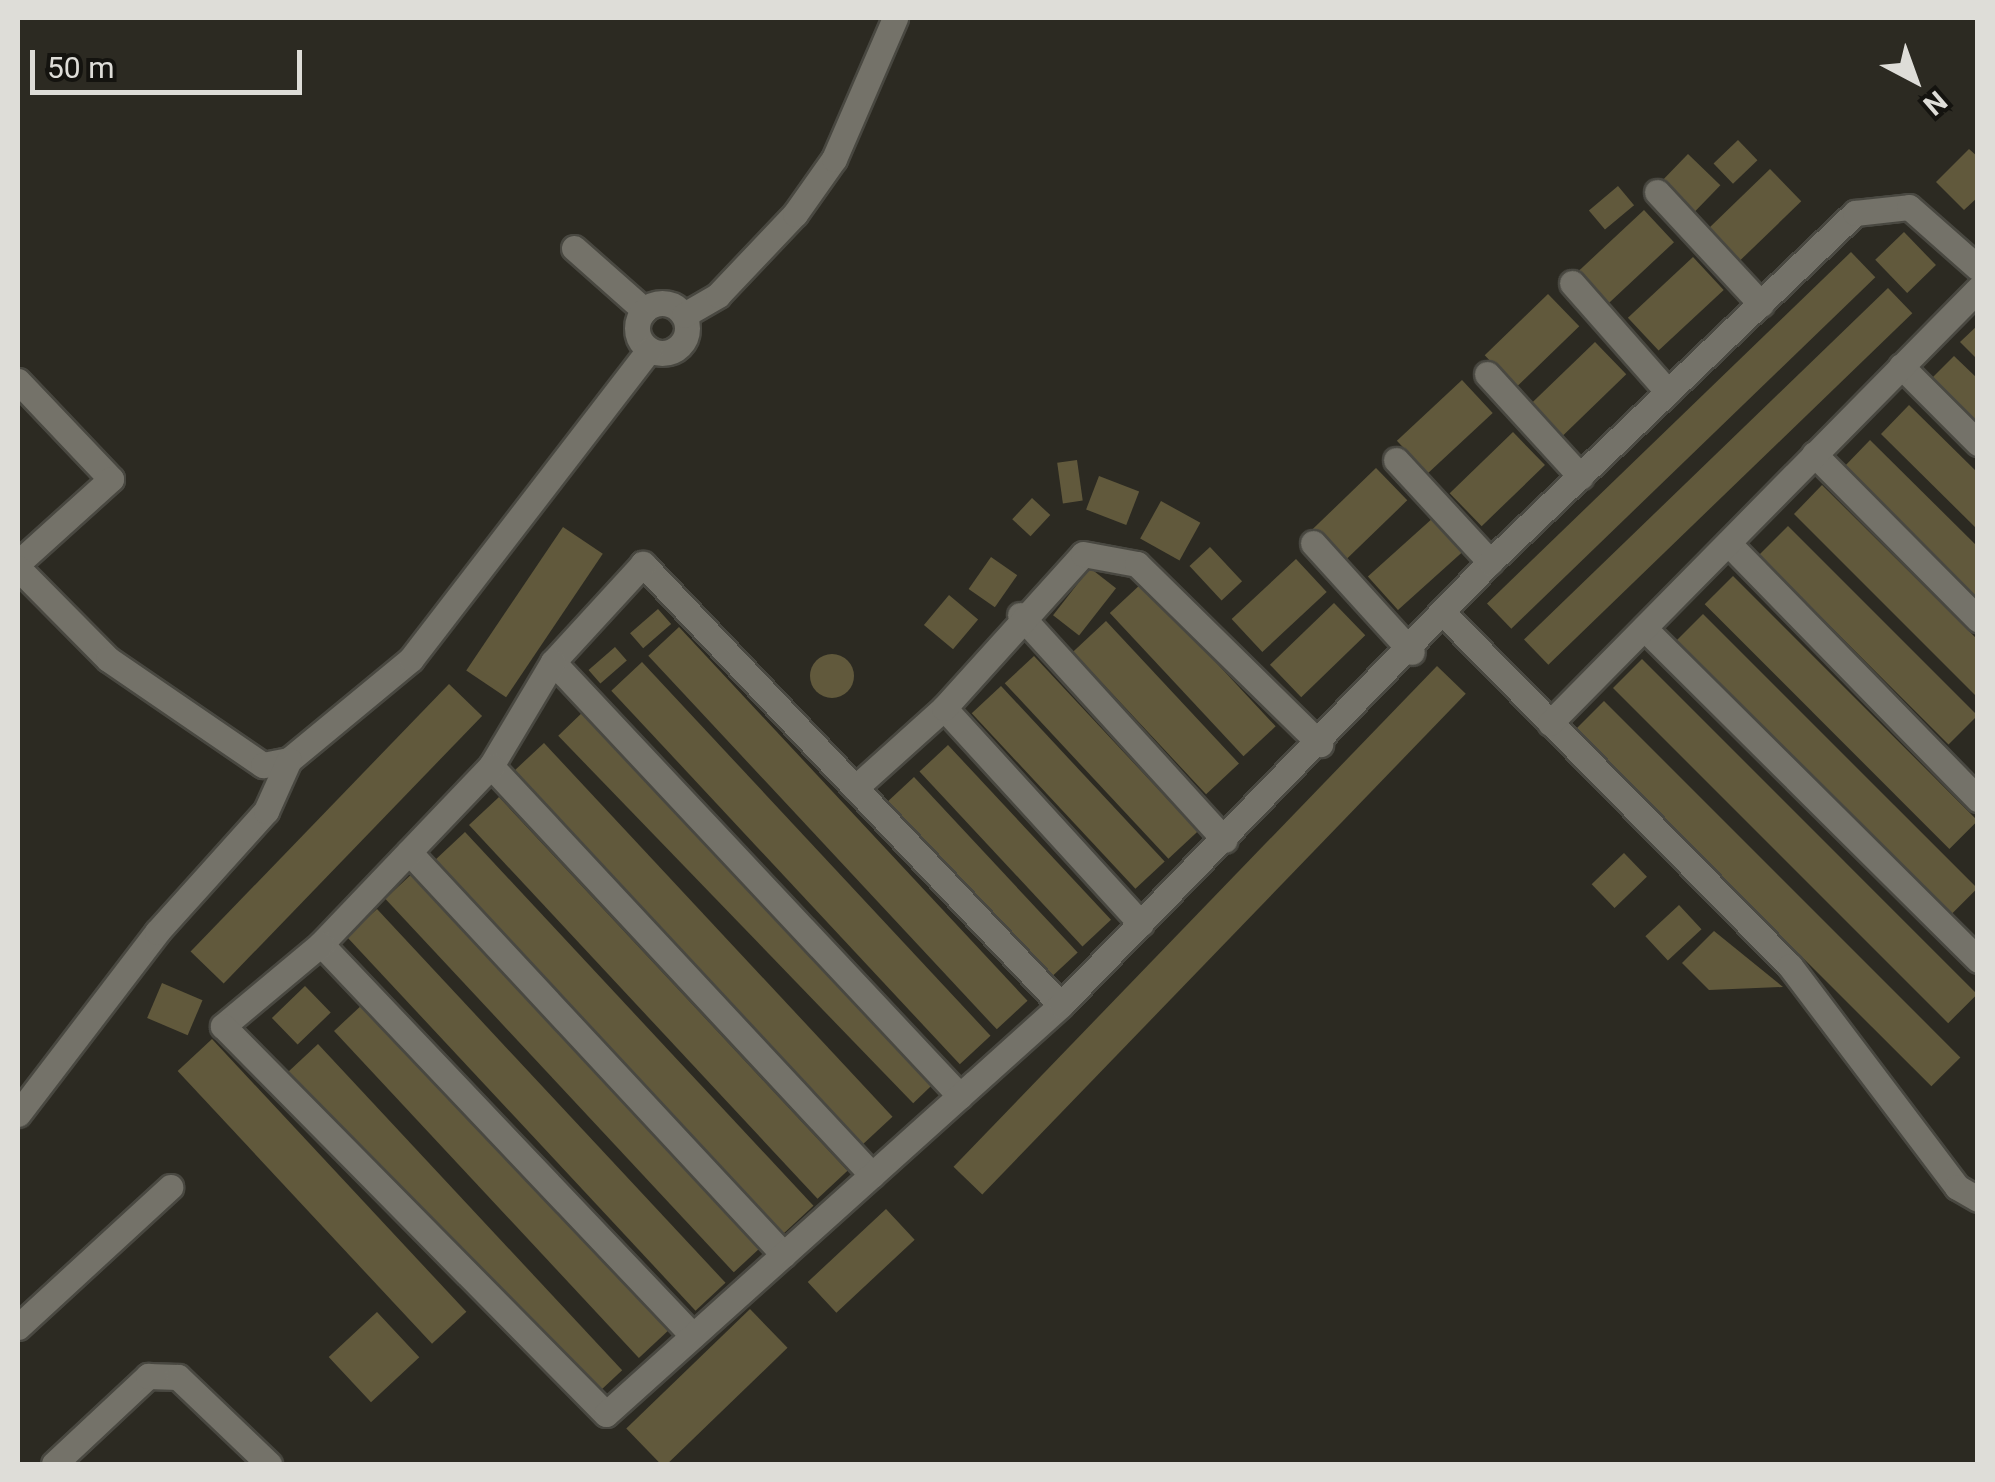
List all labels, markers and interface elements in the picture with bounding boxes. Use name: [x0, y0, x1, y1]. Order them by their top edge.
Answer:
scale bar: [35, 30, 308, 92]
north arrow: [1865, 30, 1965, 130]
text: 50 m: [47, 50, 114, 85]
text: N: [1917, 84, 1953, 122]

